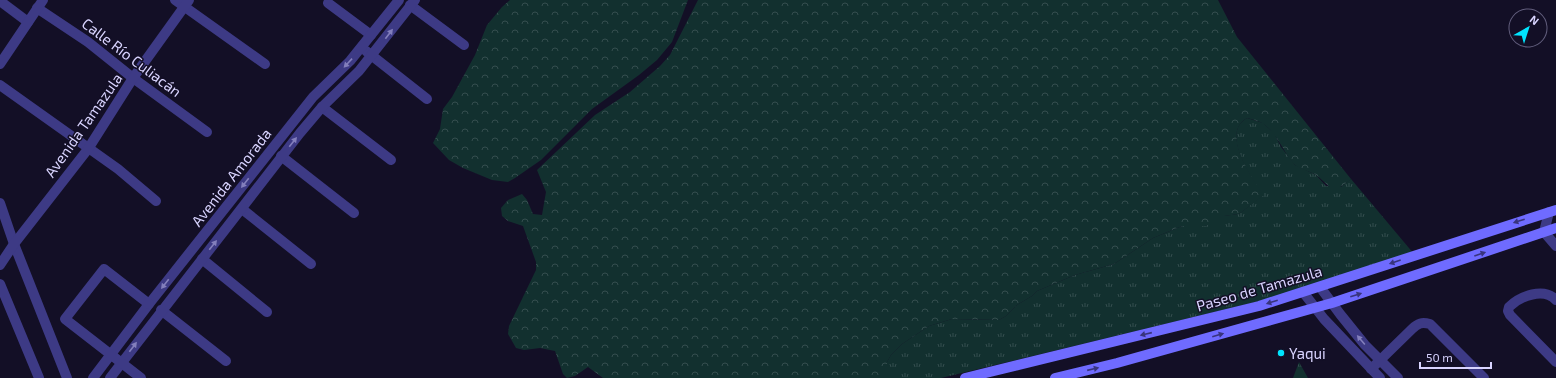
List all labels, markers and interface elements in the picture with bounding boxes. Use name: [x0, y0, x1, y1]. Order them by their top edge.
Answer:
north arrow: [1508, 8, 1548, 48]
text: N: [1527, 12, 1542, 27]
street label: Calle Río Culiacán: [79, 14, 185, 100]
one-way arrow: [384, 29, 393, 40]
one-way arrow: [344, 58, 353, 68]
street label: Avenida Tamazula: [40, 69, 126, 181]
street label: Avenida Amorada: [187, 124, 275, 230]
one-way arrow: [289, 136, 297, 147]
one-way arrow: [241, 177, 250, 188]
one-way arrow: [1512, 218, 1524, 224]
one-way arrow: [209, 239, 218, 250]
one-way arrow: [1474, 250, 1486, 256]
one-way arrow: [1389, 259, 1401, 265]
street label: Paseo de Tamazula: [1194, 261, 1324, 315]
one-way arrow: [160, 279, 169, 290]
one-way arrow: [1351, 292, 1363, 298]
one-way arrow: [1265, 299, 1277, 305]
one-way arrow: [1139, 331, 1152, 337]
one-way arrow: [1212, 332, 1224, 338]
one-way arrow: [1357, 335, 1366, 345]
one-way arrow: [129, 342, 137, 352]
place label: Yaqui: [1289, 344, 1326, 362]
scale bar: [1420, 344, 1491, 370]
marker: Yaqui: [1276, 348, 1286, 358]
text: 50 m: [1426, 350, 1453, 364]
one-way arrow: [1087, 366, 1099, 372]

